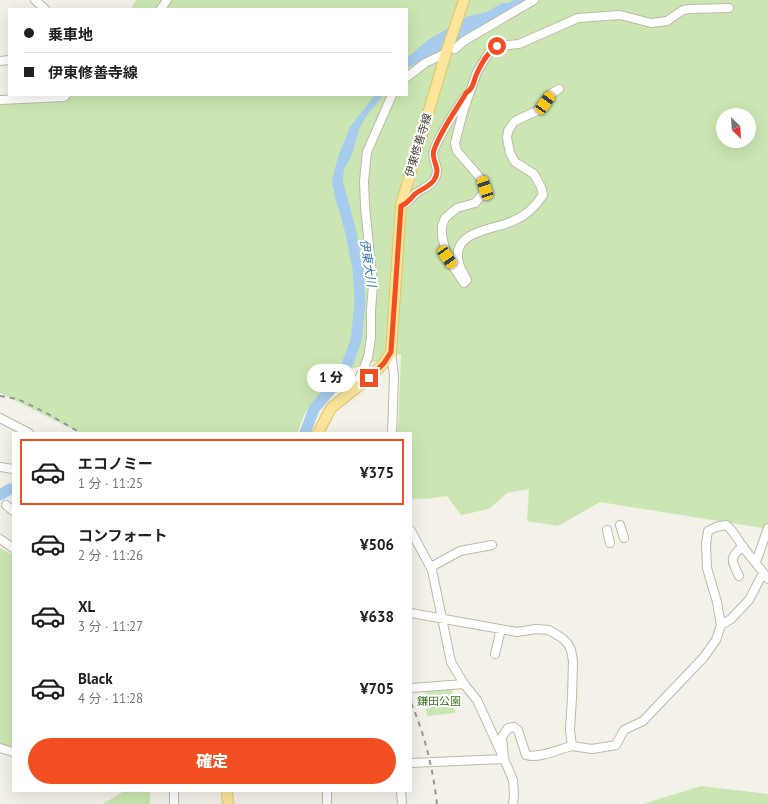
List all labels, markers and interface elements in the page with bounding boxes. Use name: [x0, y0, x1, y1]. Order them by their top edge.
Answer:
text: 乗車地: [48, 25, 93, 44]
route start: [488, 37, 506, 55]
text: 伊東修善寺線: [48, 63, 138, 82]
car: [533, 90, 557, 116]
north arrow: [716, 108, 756, 148]
map controls: [716, 108, 756, 148]
street label: 伊東修善寺線: [402, 111, 434, 179]
car: [476, 175, 494, 201]
water label: 伊東大川: [357, 238, 380, 290]
car: [435, 244, 459, 270]
callout: 1 分: [307, 364, 355, 392]
text: 1 分: [319, 369, 343, 386]
route end: [360, 369, 378, 387]
icon: car: [30, 454, 66, 490]
text: エコノミー: [78, 454, 153, 473]
text: ¥375: [360, 463, 394, 482]
text: 1 分 · 11:25: [78, 475, 143, 492]
icon: car: [30, 526, 66, 562]
text: コンフォート: [78, 526, 168, 545]
text: ¥506: [360, 535, 394, 554]
text: 2 分 · 11:26: [78, 547, 143, 564]
text: XL: [78, 597, 95, 616]
icon: car: [30, 598, 66, 634]
text: ¥638: [360, 607, 394, 626]
text: 3 分 · 11:27: [78, 618, 143, 635]
text: Black: [78, 669, 113, 688]
icon: car: [30, 670, 66, 706]
text: ¥705: [360, 679, 394, 698]
text: 4 分 · 11:28: [78, 690, 143, 707]
park label: 鎌田公園: [417, 694, 461, 708]
button: 確定: [28, 738, 396, 784]

